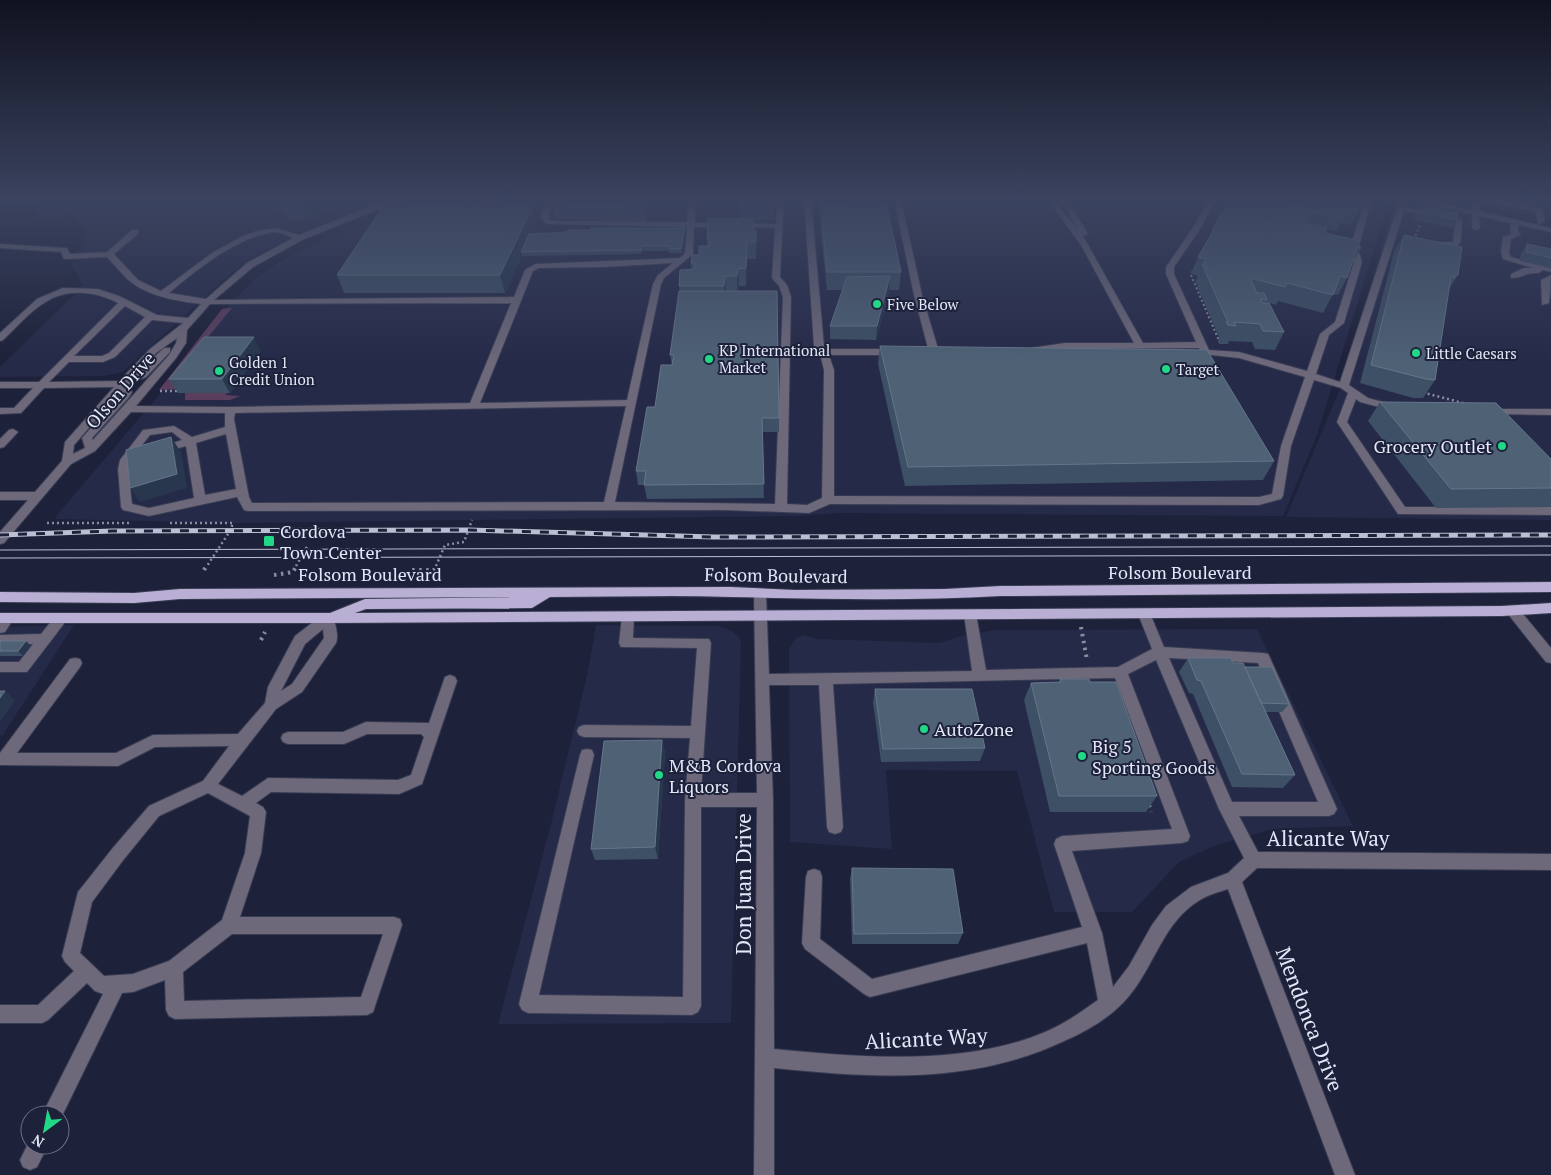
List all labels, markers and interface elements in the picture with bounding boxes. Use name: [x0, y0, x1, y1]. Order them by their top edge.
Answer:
place label: Five Below: [887, 294, 960, 314]
marker: Five Below: [871, 298, 883, 310]
place label: KP International Market: [719, 340, 830, 377]
place label: Little Caesars: [1426, 343, 1517, 363]
street label: Olson Drive: [80, 346, 160, 434]
marker: Little Caesars: [1410, 347, 1422, 359]
place label: Golden 1 Credit Union: [229, 352, 315, 389]
marker: KP International Market: [703, 353, 715, 365]
place label: Target: [1176, 359, 1220, 379]
marker: Target: [1160, 363, 1172, 375]
marker: Golden 1 Credit Union: [213, 365, 225, 377]
place label: Grocery Outlet: [1373, 434, 1492, 458]
marker: Grocery Outlet: [1496, 440, 1508, 452]
place label: Cordova Town Center: [280, 519, 382, 564]
marker: Cordova Town Center: [262, 534, 276, 548]
street label: Folsom Boulevard: [1108, 560, 1252, 584]
street label: Folsom Boulevard: [298, 562, 442, 586]
street label: Folsom Boulevard: [704, 562, 848, 588]
place label: AutoZone: [934, 717, 1014, 741]
marker: AutoZone: [918, 723, 930, 735]
place label: Big 5 Sporting Goods: [1092, 734, 1215, 779]
marker: Big 5 Sporting Goods: [1076, 750, 1088, 762]
place label: M&B Cordova Liquors: [669, 753, 782, 798]
marker: M&B Cordova Liquors: [653, 769, 665, 781]
street label: Don Juan Drive: [729, 813, 757, 955]
street label: Alicante Way: [1267, 824, 1390, 852]
street label: Mendonca Drive: [1270, 943, 1350, 1095]
street label: Alicante Way: [864, 1021, 988, 1055]
north arrow: [20, 1105, 70, 1155]
text: N: [28, 1130, 47, 1152]

